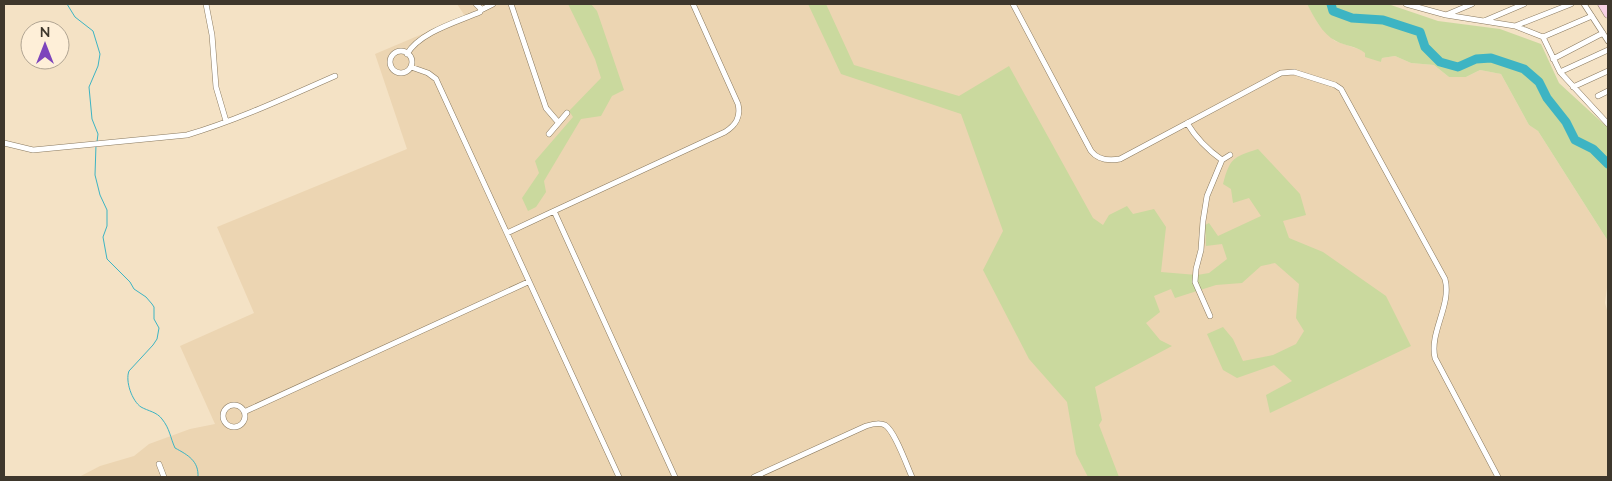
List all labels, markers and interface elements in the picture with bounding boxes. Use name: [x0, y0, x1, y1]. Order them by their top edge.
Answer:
north arrow: [20, 20, 70, 70]
text: N: [40, 23, 50, 41]

